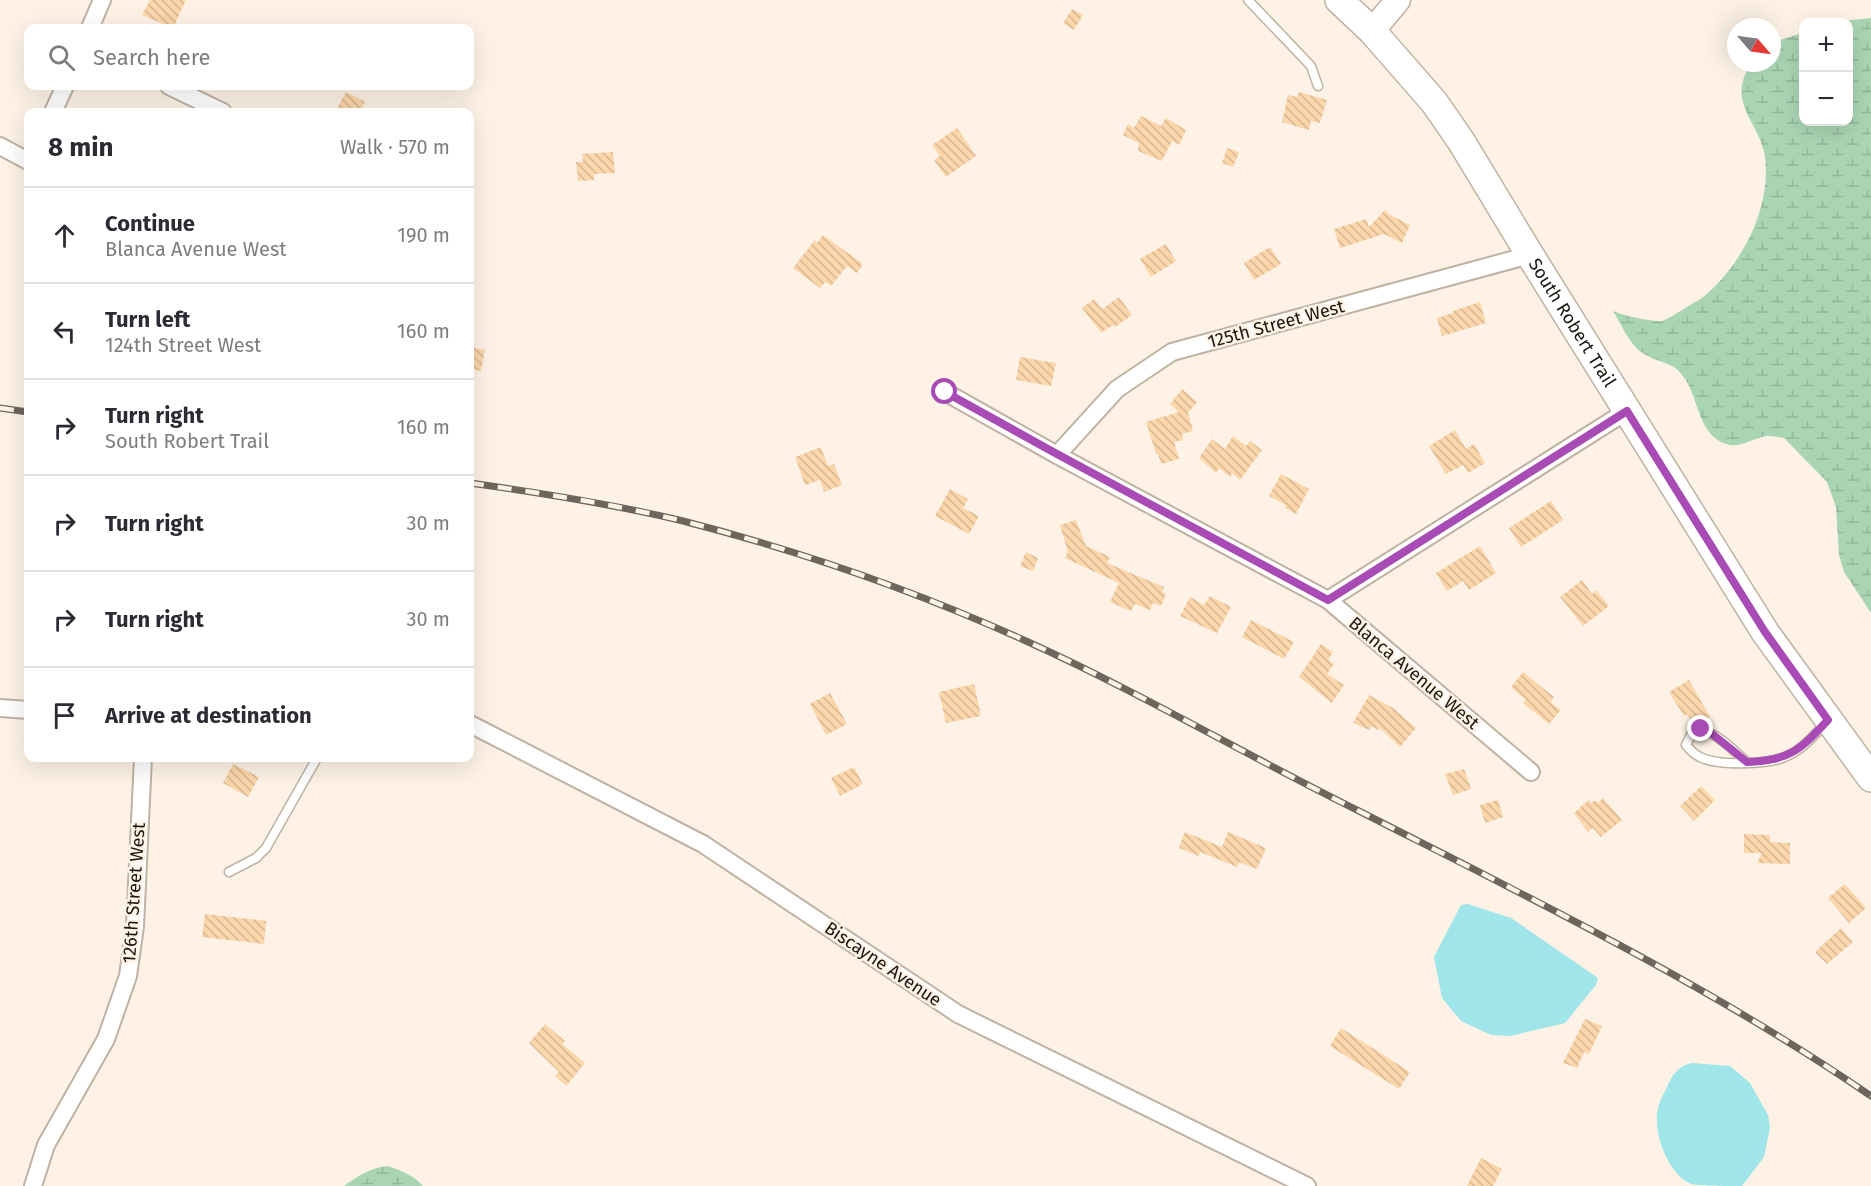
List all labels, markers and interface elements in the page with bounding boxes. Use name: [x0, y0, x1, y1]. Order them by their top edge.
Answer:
north arrow: [1727, 18, 1781, 72]
map controls: [1799, 18, 1853, 126]
button: +: [1799, 18, 1853, 72]
search box: [24, 24, 474, 90]
icon: search: [45, 41, 78, 74]
text: Search here: [93, 44, 211, 71]
button: −: [1799, 72, 1853, 126]
text: 8 min: [48, 132, 114, 163]
text: Walk · 570 m: [340, 135, 450, 159]
text: Continue: [105, 210, 195, 237]
icon: ahead: [48, 219, 81, 252]
text: 190 m: [397, 223, 450, 247]
text: Blanca Avenue West: [105, 237, 287, 261]
street label: South Robert Trail: [1524, 254, 1621, 391]
street label: 125th Street West: [1205, 295, 1347, 353]
text: Turn left: [105, 306, 190, 333]
icon: left: [48, 315, 81, 348]
text: 160 m: [397, 319, 450, 343]
text: 124th Street West: [105, 333, 261, 357]
route start: [931, 378, 957, 404]
text: Turn right: [105, 402, 204, 429]
icon: right: [48, 411, 81, 444]
text: 160 m: [397, 415, 450, 439]
text: South Robert Trail: [105, 429, 269, 453]
icon: right: [48, 507, 81, 540]
text: Turn right: [105, 510, 204, 537]
text: 30 m: [406, 511, 450, 535]
icon: right: [48, 603, 81, 636]
text: Turn right: [105, 606, 204, 633]
text: 30 m: [406, 607, 450, 631]
street label: Blanca Avenue West: [1344, 612, 1484, 734]
icon: arrive: [48, 699, 81, 732]
text: Arrive at destination: [105, 702, 312, 729]
route end: [1687, 715, 1713, 741]
street label: 126th Street West: [118, 821, 150, 964]
street label: Biscayne Avenue: [820, 917, 946, 1011]

